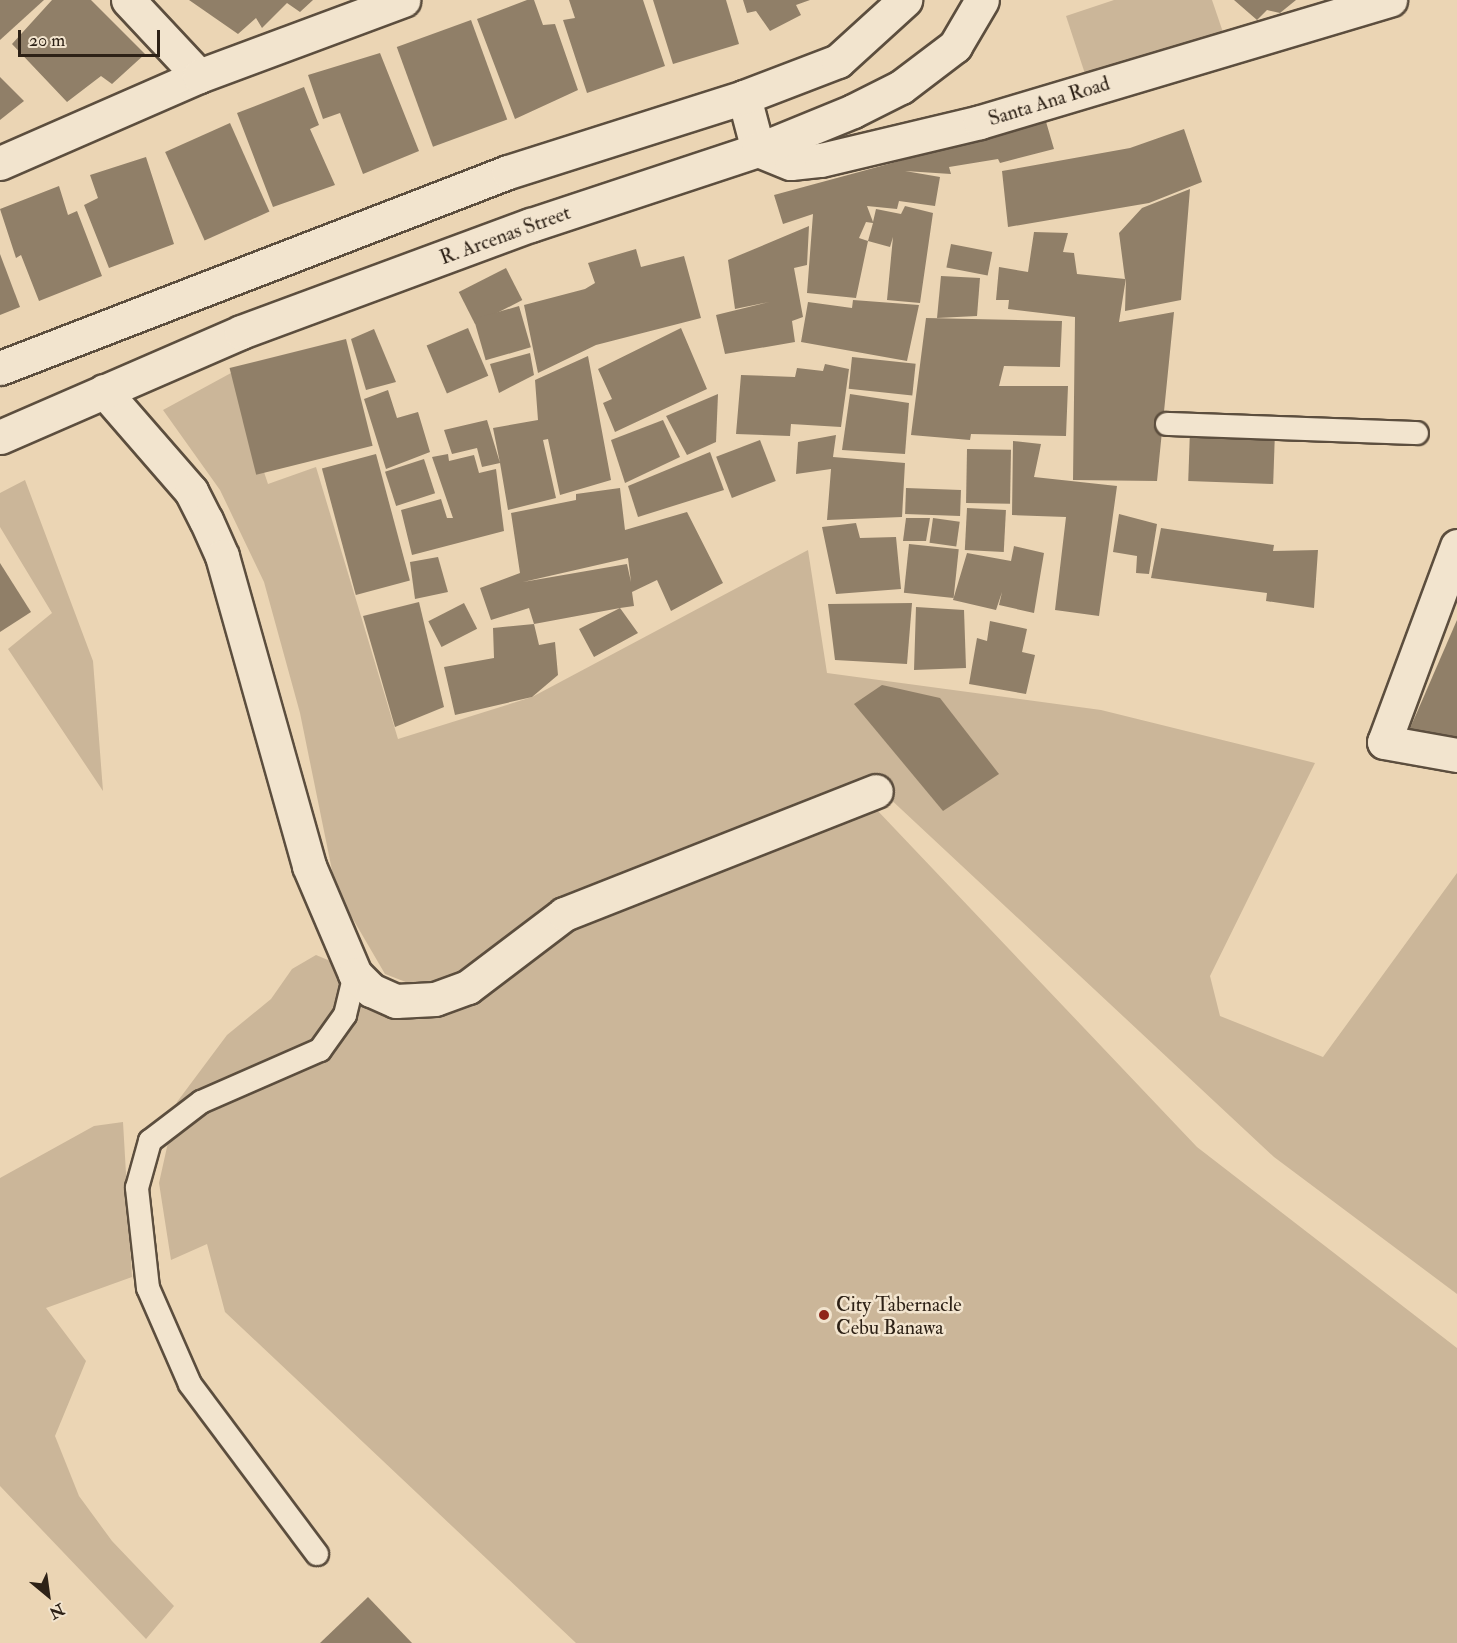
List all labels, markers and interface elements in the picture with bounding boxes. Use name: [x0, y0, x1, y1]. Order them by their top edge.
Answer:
scale bar: [21, 18, 164, 56]
text: 20 m: [29, 29, 65, 52]
street label: Santa Ana Road: [985, 71, 1113, 131]
street label: R. Arcenas Street: [436, 200, 574, 270]
place label: City Tabernacle Cebu Banawa: [836, 1292, 962, 1339]
marker: City Tabernacle Cebu Banawa: [817, 1308, 831, 1322]
north arrow: [18, 1565, 78, 1625]
text: N: [46, 1599, 68, 1623]

